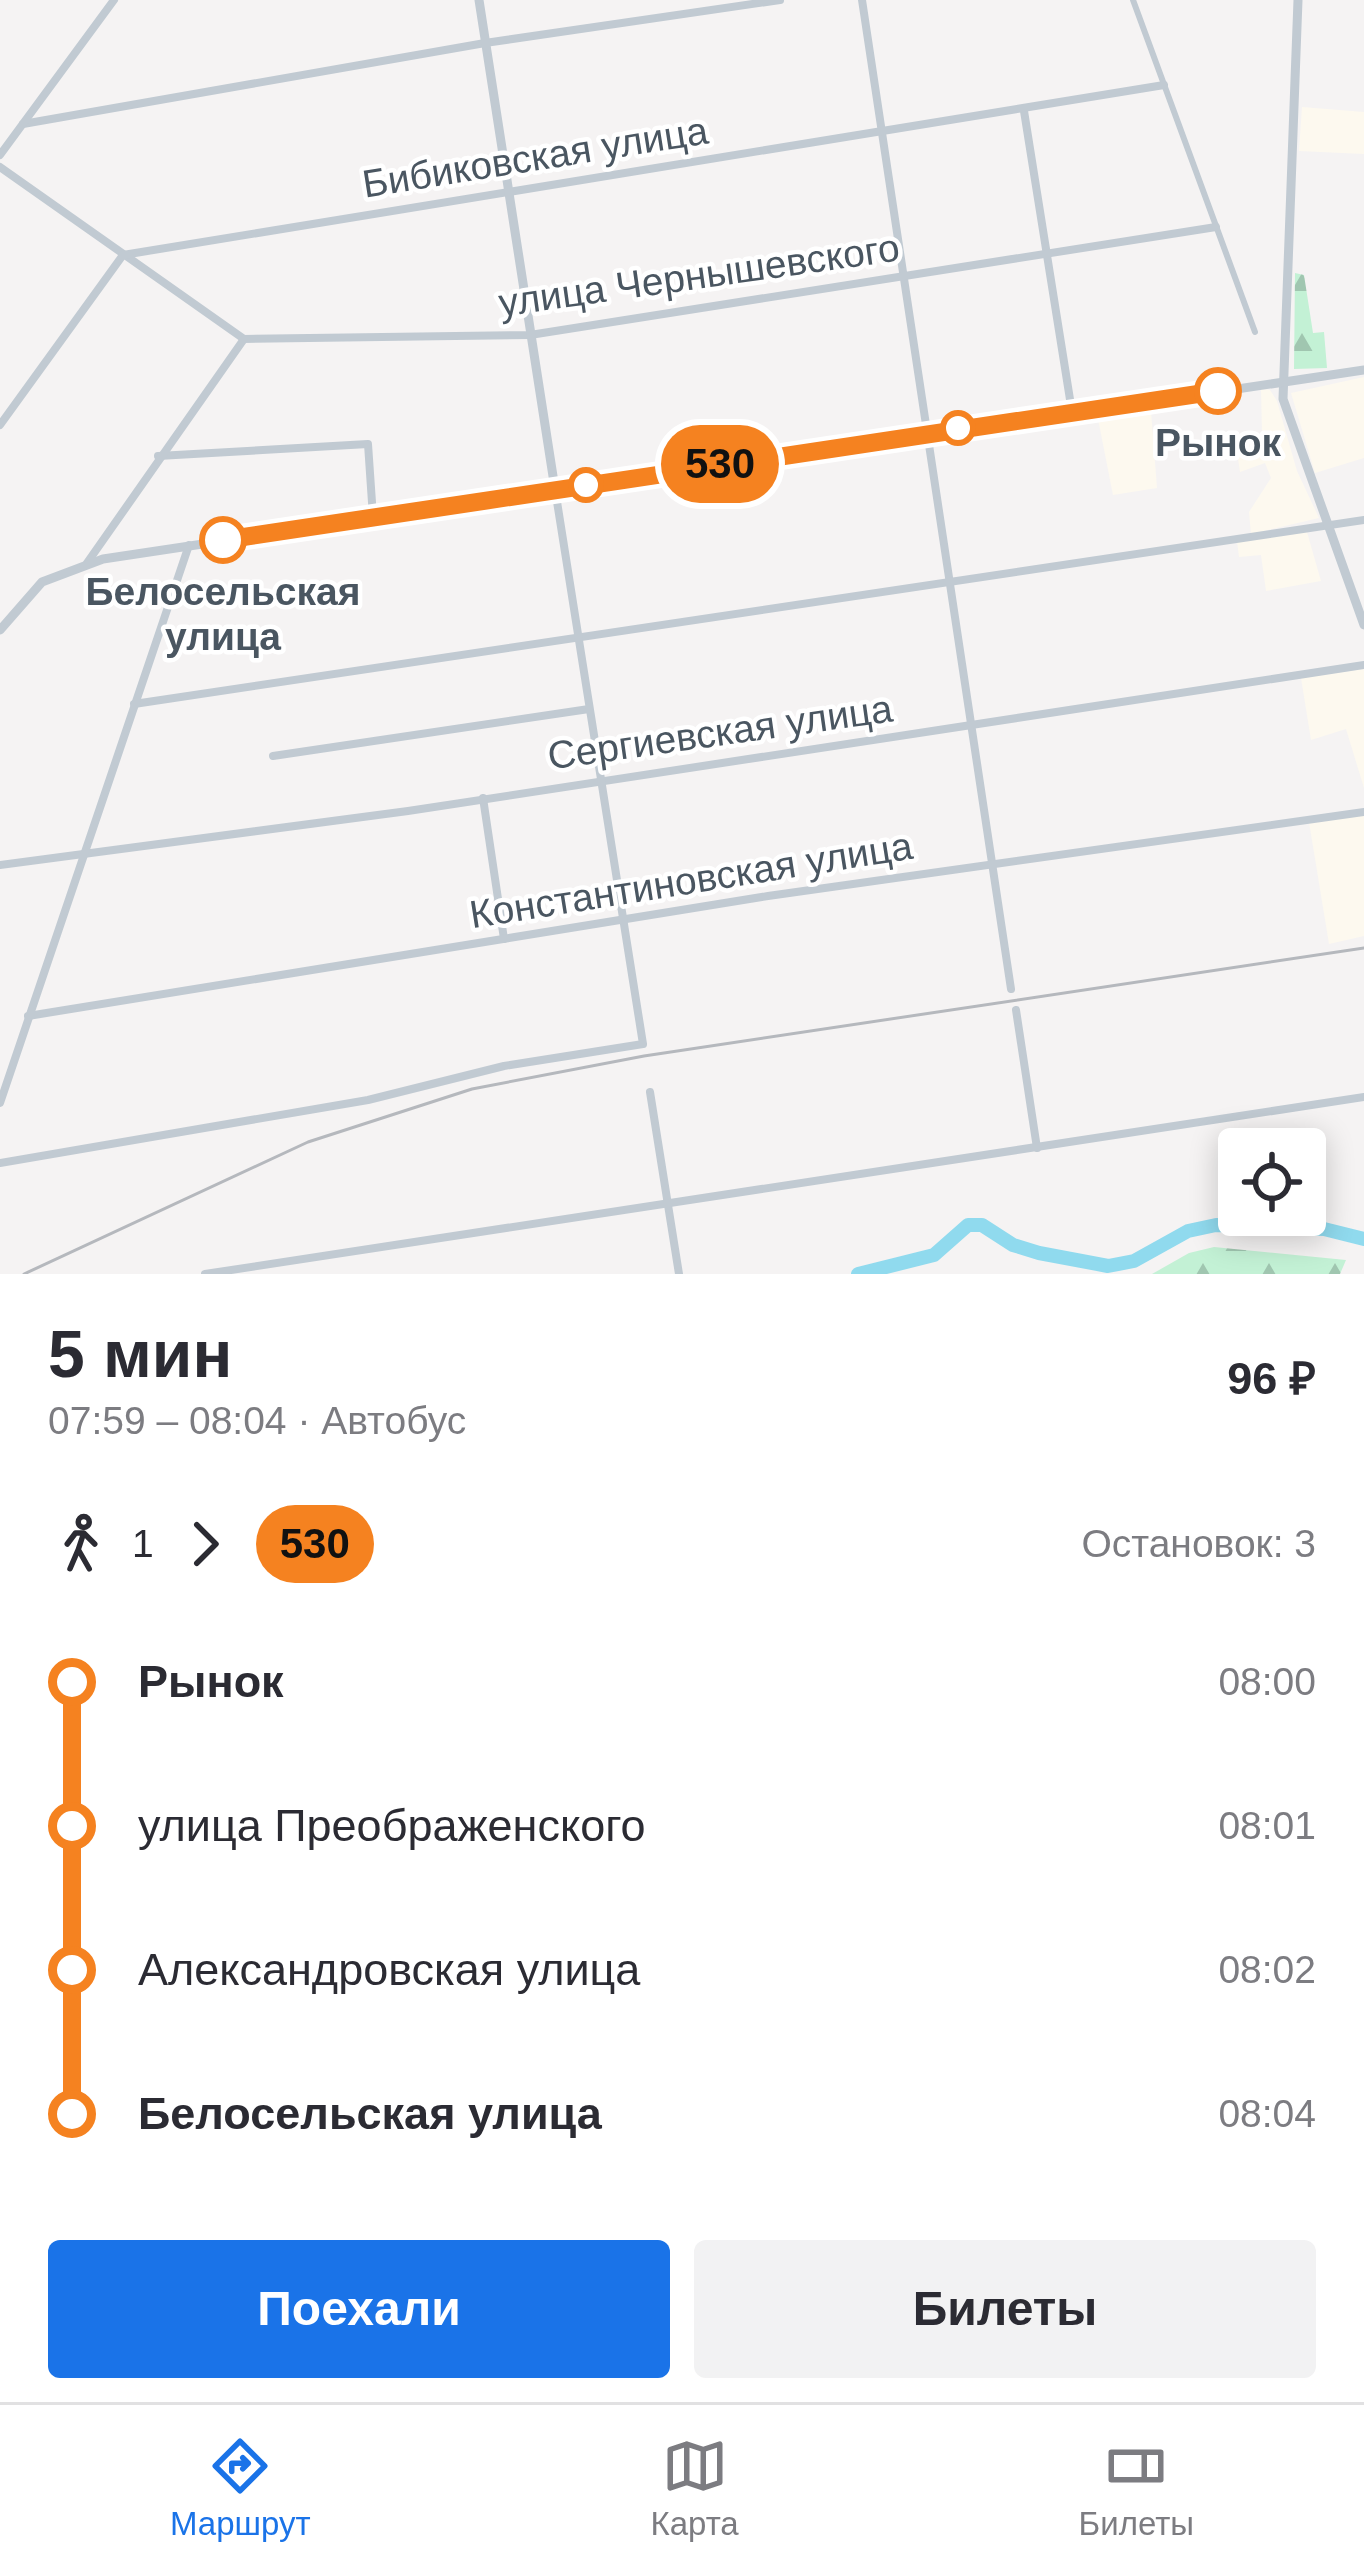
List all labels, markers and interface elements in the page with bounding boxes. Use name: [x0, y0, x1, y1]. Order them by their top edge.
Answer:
street label: Бибиковская улица: [359, 108, 711, 206]
street label: улица Чернышевского: [496, 226, 902, 324]
marker: Рынок: [1196, 369, 1240, 413]
unlabelled marker: [942, 412, 974, 444]
place label: Рынок: [1155, 421, 1282, 464]
line badge: 530: [651, 425, 789, 503]
text: 530: [685, 440, 755, 487]
unlabelled marker: [570, 469, 602, 501]
marker: Белосельская улица: [201, 518, 245, 562]
place label: Белосельская улица: [85, 570, 361, 658]
street label: Сергиевская улица: [545, 686, 896, 777]
street label: Константиновская улица: [467, 824, 916, 936]
map controls: [1218, 1128, 1326, 1236]
button: locate: [1218, 1128, 1326, 1236]
text: 5 мин: [48, 1317, 232, 1391]
text: 96 ₽: [1227, 1353, 1316, 1404]
text: 07:59 – 08:04 · Автобус: [48, 1399, 466, 1442]
icon: walk: [48, 1511, 114, 1577]
icon: forward: [172, 1511, 238, 1577]
text: 530: [280, 1520, 350, 1567]
text: 1: [132, 1522, 154, 1565]
text: Остановок: 3: [1081, 1522, 1316, 1565]
text: Рынок: [138, 1656, 284, 1707]
text: 08:00: [1218, 1660, 1316, 1703]
text: улица Преображенского: [138, 1800, 646, 1851]
text: 08:01: [1218, 1804, 1316, 1847]
text: Александровская улица: [138, 1944, 640, 1995]
text: 08:02: [1218, 1948, 1316, 1991]
text: Белосельская улица: [138, 2088, 602, 2139]
text: 08:04: [1218, 2092, 1316, 2135]
button: Поехали: [48, 2240, 670, 2378]
button: Билеты: [694, 2240, 1316, 2378]
tab: Маршрут: [170, 2433, 311, 2543]
tab: Карта: [650, 2433, 739, 2543]
tab: Билеты: [1079, 2433, 1194, 2543]

